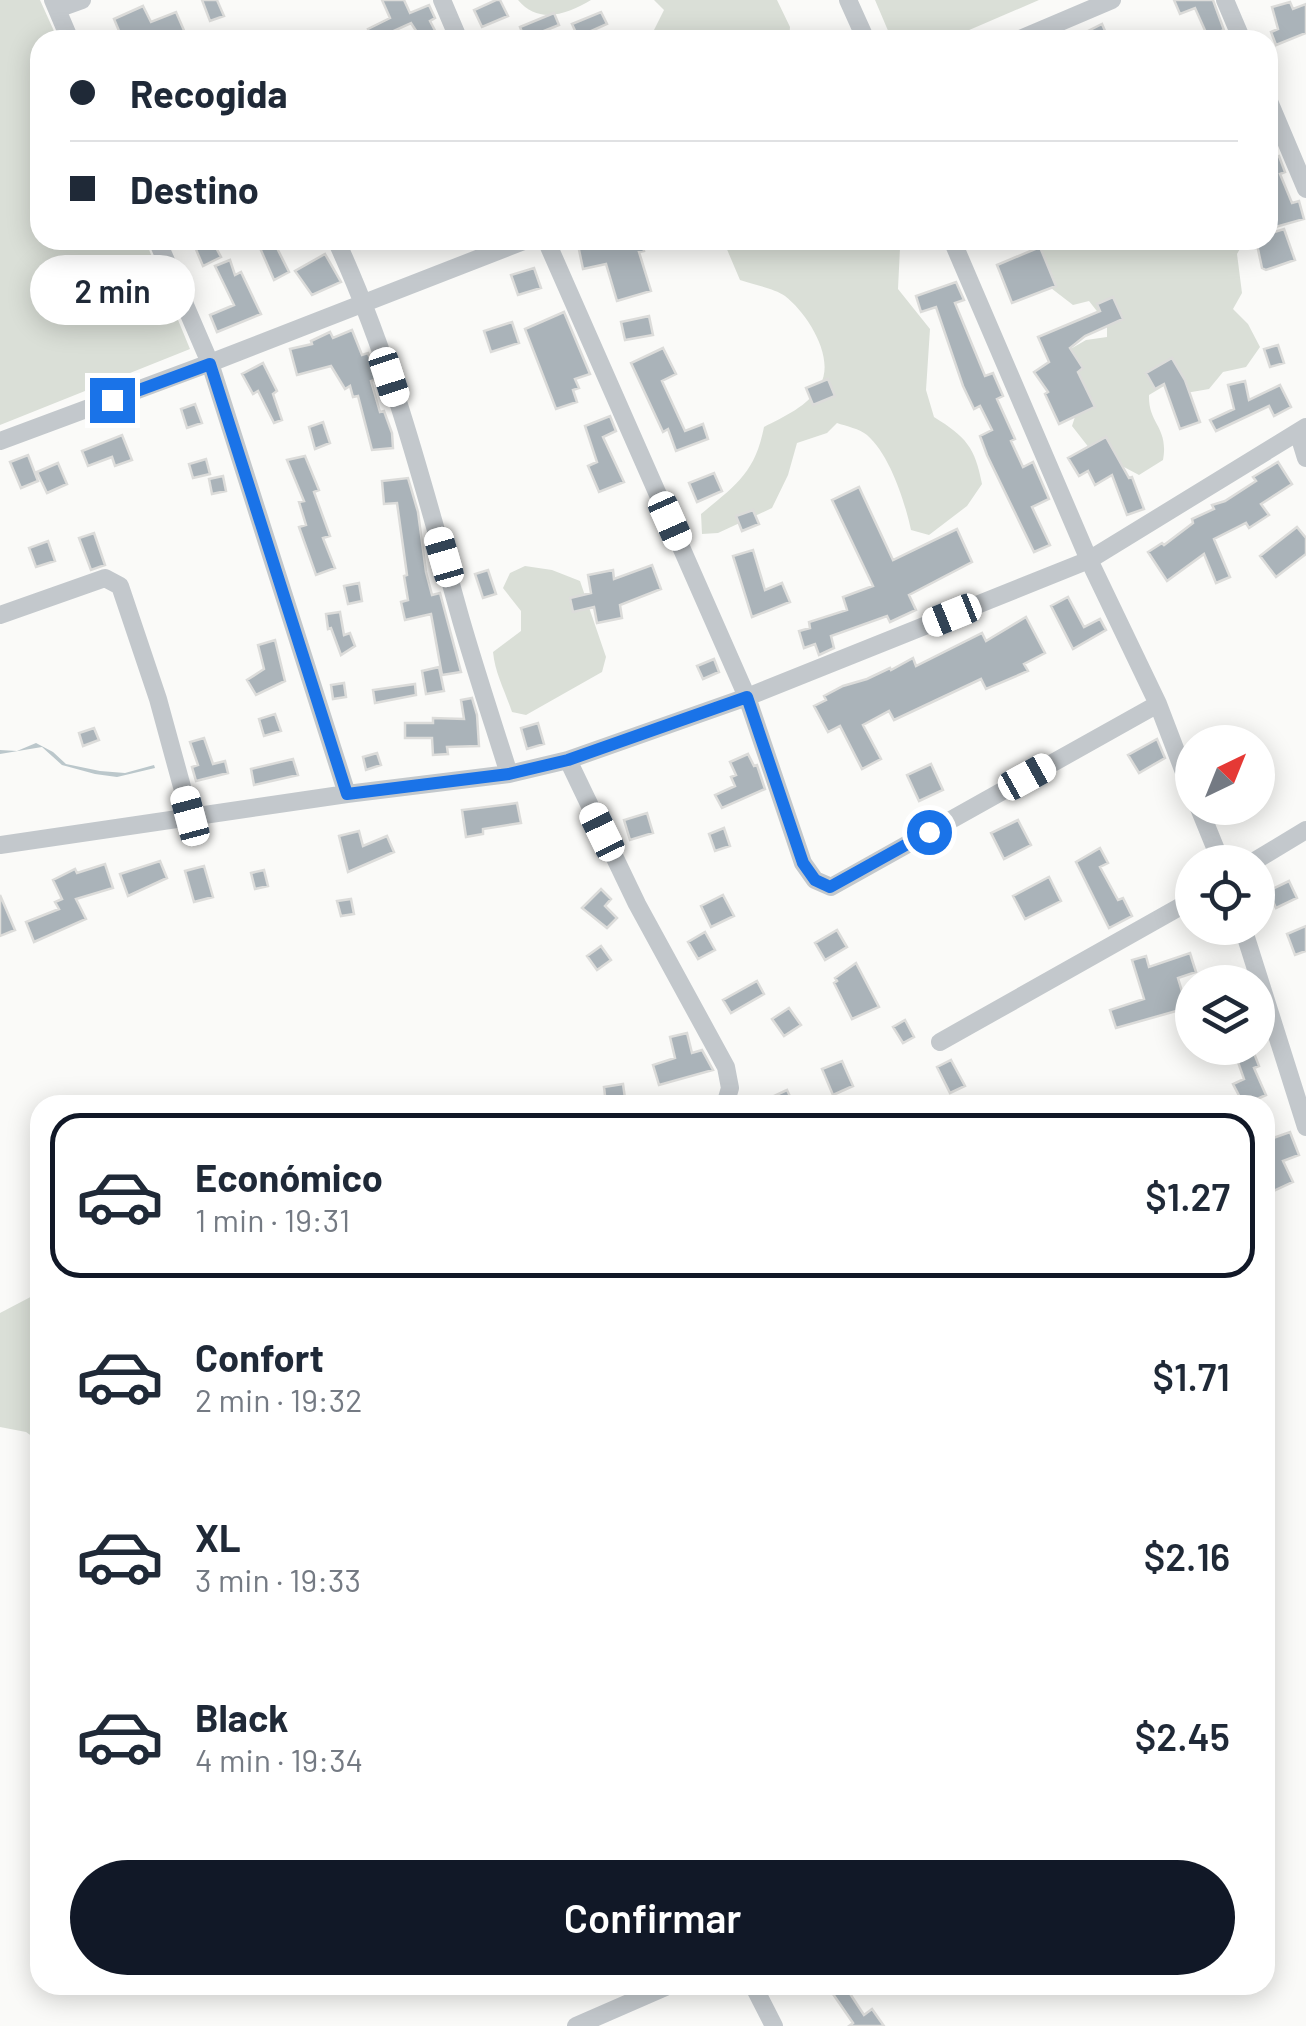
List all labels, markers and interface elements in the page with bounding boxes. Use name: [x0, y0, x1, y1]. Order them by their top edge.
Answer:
text: Recogida: [130, 70, 288, 116]
text: Destino: [130, 166, 259, 212]
callout: 2 min: [29, 255, 194, 325]
text: 2 min: [74, 271, 151, 309]
car: [365, 344, 413, 410]
route end: [90, 378, 135, 423]
car: [644, 487, 696, 555]
car: [421, 524, 467, 590]
car: [919, 590, 985, 640]
north arrow: [1175, 725, 1275, 825]
map controls: [1175, 725, 1275, 1065]
car: [993, 749, 1061, 805]
car: [168, 783, 212, 849]
car: [575, 798, 629, 866]
route start: [907, 810, 952, 855]
button: locate: [1175, 845, 1275, 945]
button: layers: [1175, 965, 1275, 1065]
icon: car: [75, 1151, 165, 1241]
text: Económico: [195, 1154, 383, 1200]
text: $1.27: [1145, 1173, 1230, 1219]
text: 1 min · 19:31: [195, 1200, 350, 1238]
icon: car: [75, 1331, 165, 1421]
text: Confort: [195, 1334, 324, 1380]
text: $1.71: [1152, 1353, 1230, 1399]
text: 2 min · 19:32: [195, 1380, 362, 1418]
icon: car: [75, 1511, 165, 1601]
text: XL: [195, 1514, 241, 1560]
text: $2.16: [1144, 1533, 1230, 1579]
text: 3 min · 19:33: [195, 1560, 361, 1598]
icon: car: [75, 1691, 165, 1781]
text: Black: [195, 1694, 289, 1740]
text: $2.45: [1135, 1713, 1230, 1759]
text: 4 min · 19:34: [195, 1740, 363, 1778]
button: Confirmar: [70, 1860, 1235, 1975]

